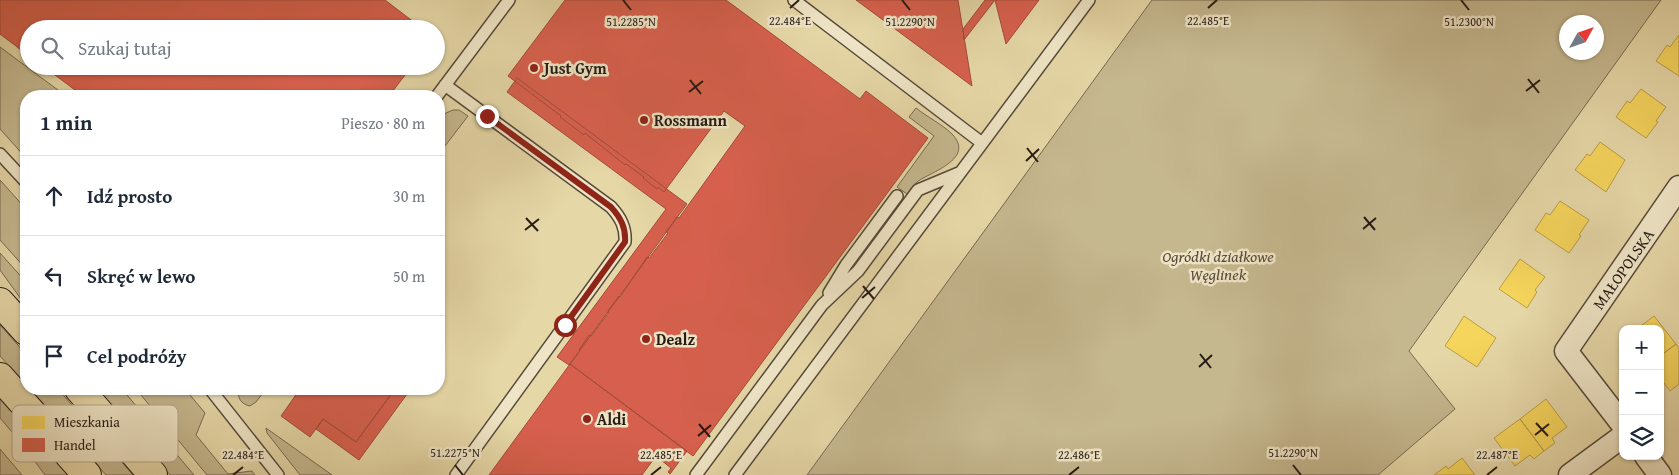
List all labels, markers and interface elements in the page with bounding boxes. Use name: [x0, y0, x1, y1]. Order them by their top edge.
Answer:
text: 22.484°E: [769, 12, 811, 29]
text: 22.485°E: [1187, 12, 1229, 29]
text: 51.2285°N: [606, 13, 656, 30]
text: 51.2290°N: [885, 13, 935, 30]
text: 51.2300°N: [1444, 13, 1494, 30]
north arrow: [1559, 15, 1604, 60]
search box: [20, 20, 445, 75]
icon: search: [38, 34, 66, 62]
text: Szukaj tutaj: [78, 34, 172, 62]
place label: Just Gym: [541, 56, 607, 80]
marker: Just Gym: [528, 62, 540, 74]
route end: [476, 105, 499, 128]
text: 1 min: [40, 107, 92, 138]
place label: Rossmann: [654, 108, 728, 132]
text: Pieszo · 80 m: [341, 111, 425, 135]
marker: Rossmann: [638, 114, 650, 126]
icon: ahead: [40, 182, 68, 210]
text: Idź prosto: [87, 182, 172, 210]
text: 30 m: [393, 184, 425, 208]
street label: MAŁOPOLSKA: [1586, 224, 1660, 314]
park label: Ogródki działkowe Węglinek: [1162, 244, 1274, 286]
icon: left: [40, 262, 68, 290]
text: Skręć w lewo: [87, 262, 195, 290]
text: 50 m: [393, 264, 425, 288]
route start: [554, 314, 577, 337]
map controls: [1619, 325, 1664, 460]
button: +: [1619, 325, 1664, 370]
place label: Dealz: [656, 327, 695, 351]
marker: Dealz: [640, 333, 652, 345]
icon: arrive: [40, 342, 68, 370]
text: Cel podróży: [87, 342, 187, 370]
button: −: [1619, 370, 1664, 415]
legend: [12, 405, 178, 462]
place label: Aldi: [597, 407, 626, 431]
text: Mieszkania: [54, 412, 120, 432]
marker: Aldi: [581, 413, 593, 425]
button: layers: [1619, 415, 1664, 460]
text: Handel: [54, 435, 96, 455]
text: 51.2275°N: [430, 444, 480, 461]
text: 51.2290°N: [1268, 444, 1318, 461]
text: 22.484°E: [222, 446, 264, 463]
text: 22.485°E: [640, 446, 682, 463]
text: 22.486°E: [1058, 446, 1100, 463]
text: 22.487°E: [1476, 446, 1518, 463]

